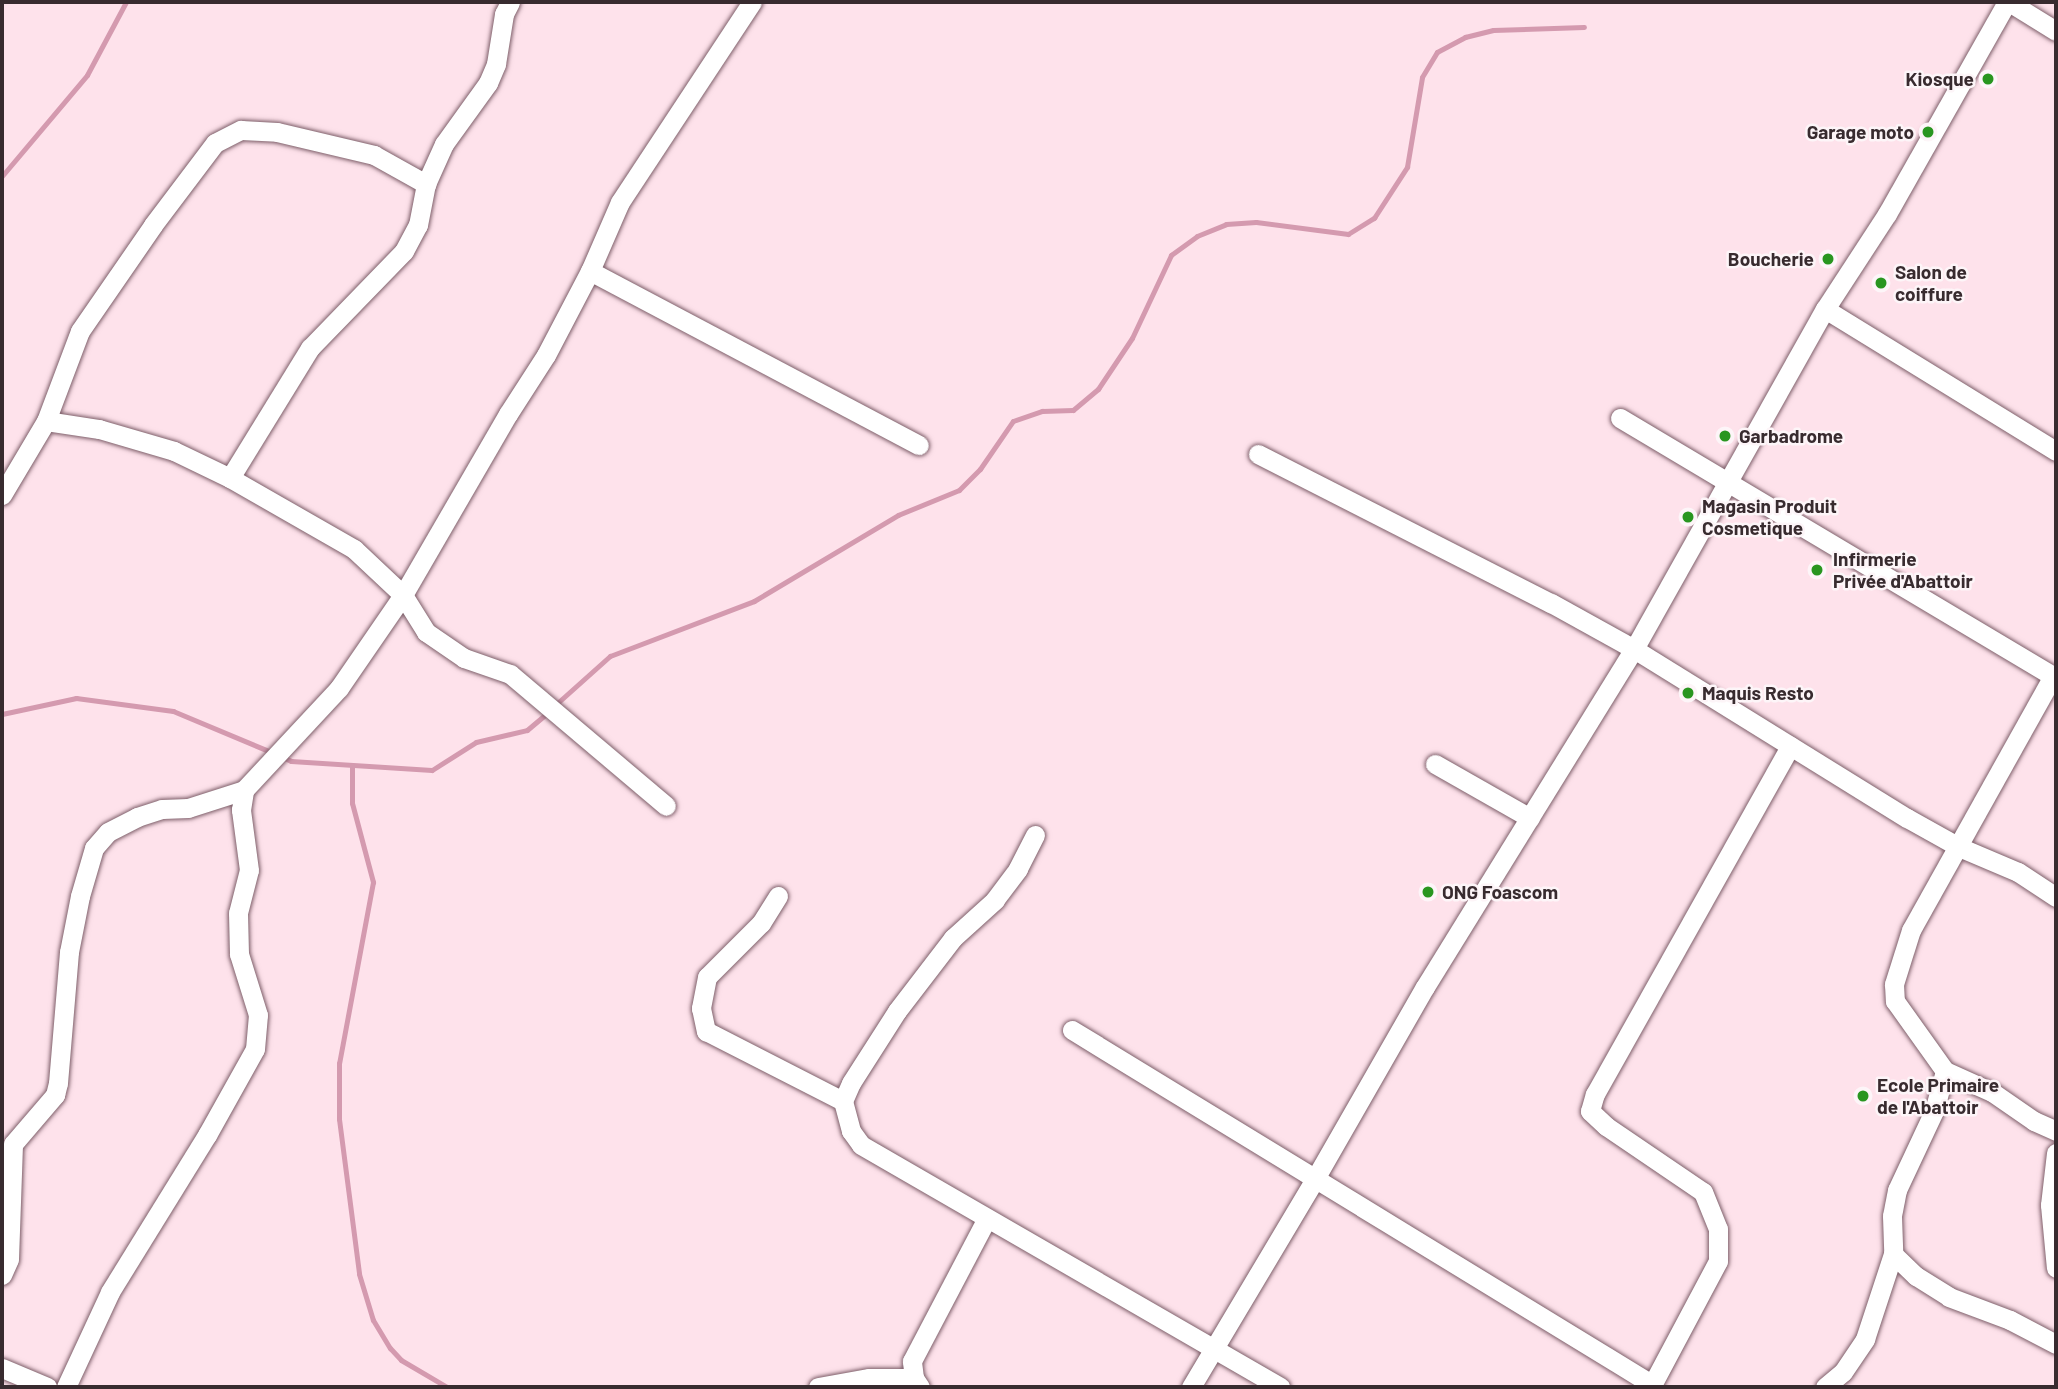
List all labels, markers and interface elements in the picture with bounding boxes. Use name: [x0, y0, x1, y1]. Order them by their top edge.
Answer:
place label: Kiosque: [1906, 68, 1974, 90]
marker: Kiosque: [1980, 71, 1996, 87]
place label: Garage moto: [1807, 121, 1914, 143]
marker: Garage moto: [1920, 124, 1936, 140]
place label: Boucherie: [1728, 248, 1814, 270]
marker: Boucherie: [1820, 251, 1836, 267]
place label: Salon de coiffure: [1895, 261, 1967, 305]
marker: Salon de coiffure: [1873, 275, 1889, 291]
place label: Garbadrome: [1739, 425, 1843, 447]
marker: Garbadrome: [1717, 428, 1733, 444]
place label: Magasin Produit Cosmetique: [1702, 495, 1837, 539]
marker: Magasin Produit Cosmetique: [1680, 509, 1696, 525]
place label: Infirmerie Privée d'Abattoir: [1833, 548, 1973, 592]
marker: Infirmerie Privée d'Abattoir: [1807, 560, 1827, 580]
place label: Maquis Resto: [1702, 682, 1814, 704]
marker: Maquis Resto: [1680, 685, 1696, 701]
place label: ONG Foascom: [1442, 881, 1558, 903]
marker: ONG Foascom: [1420, 884, 1436, 900]
place label: Ecole Primaire de l'Abattoir: [1877, 1074, 1999, 1118]
marker: Ecole Primaire de l'Abattoir: [1855, 1088, 1871, 1104]

